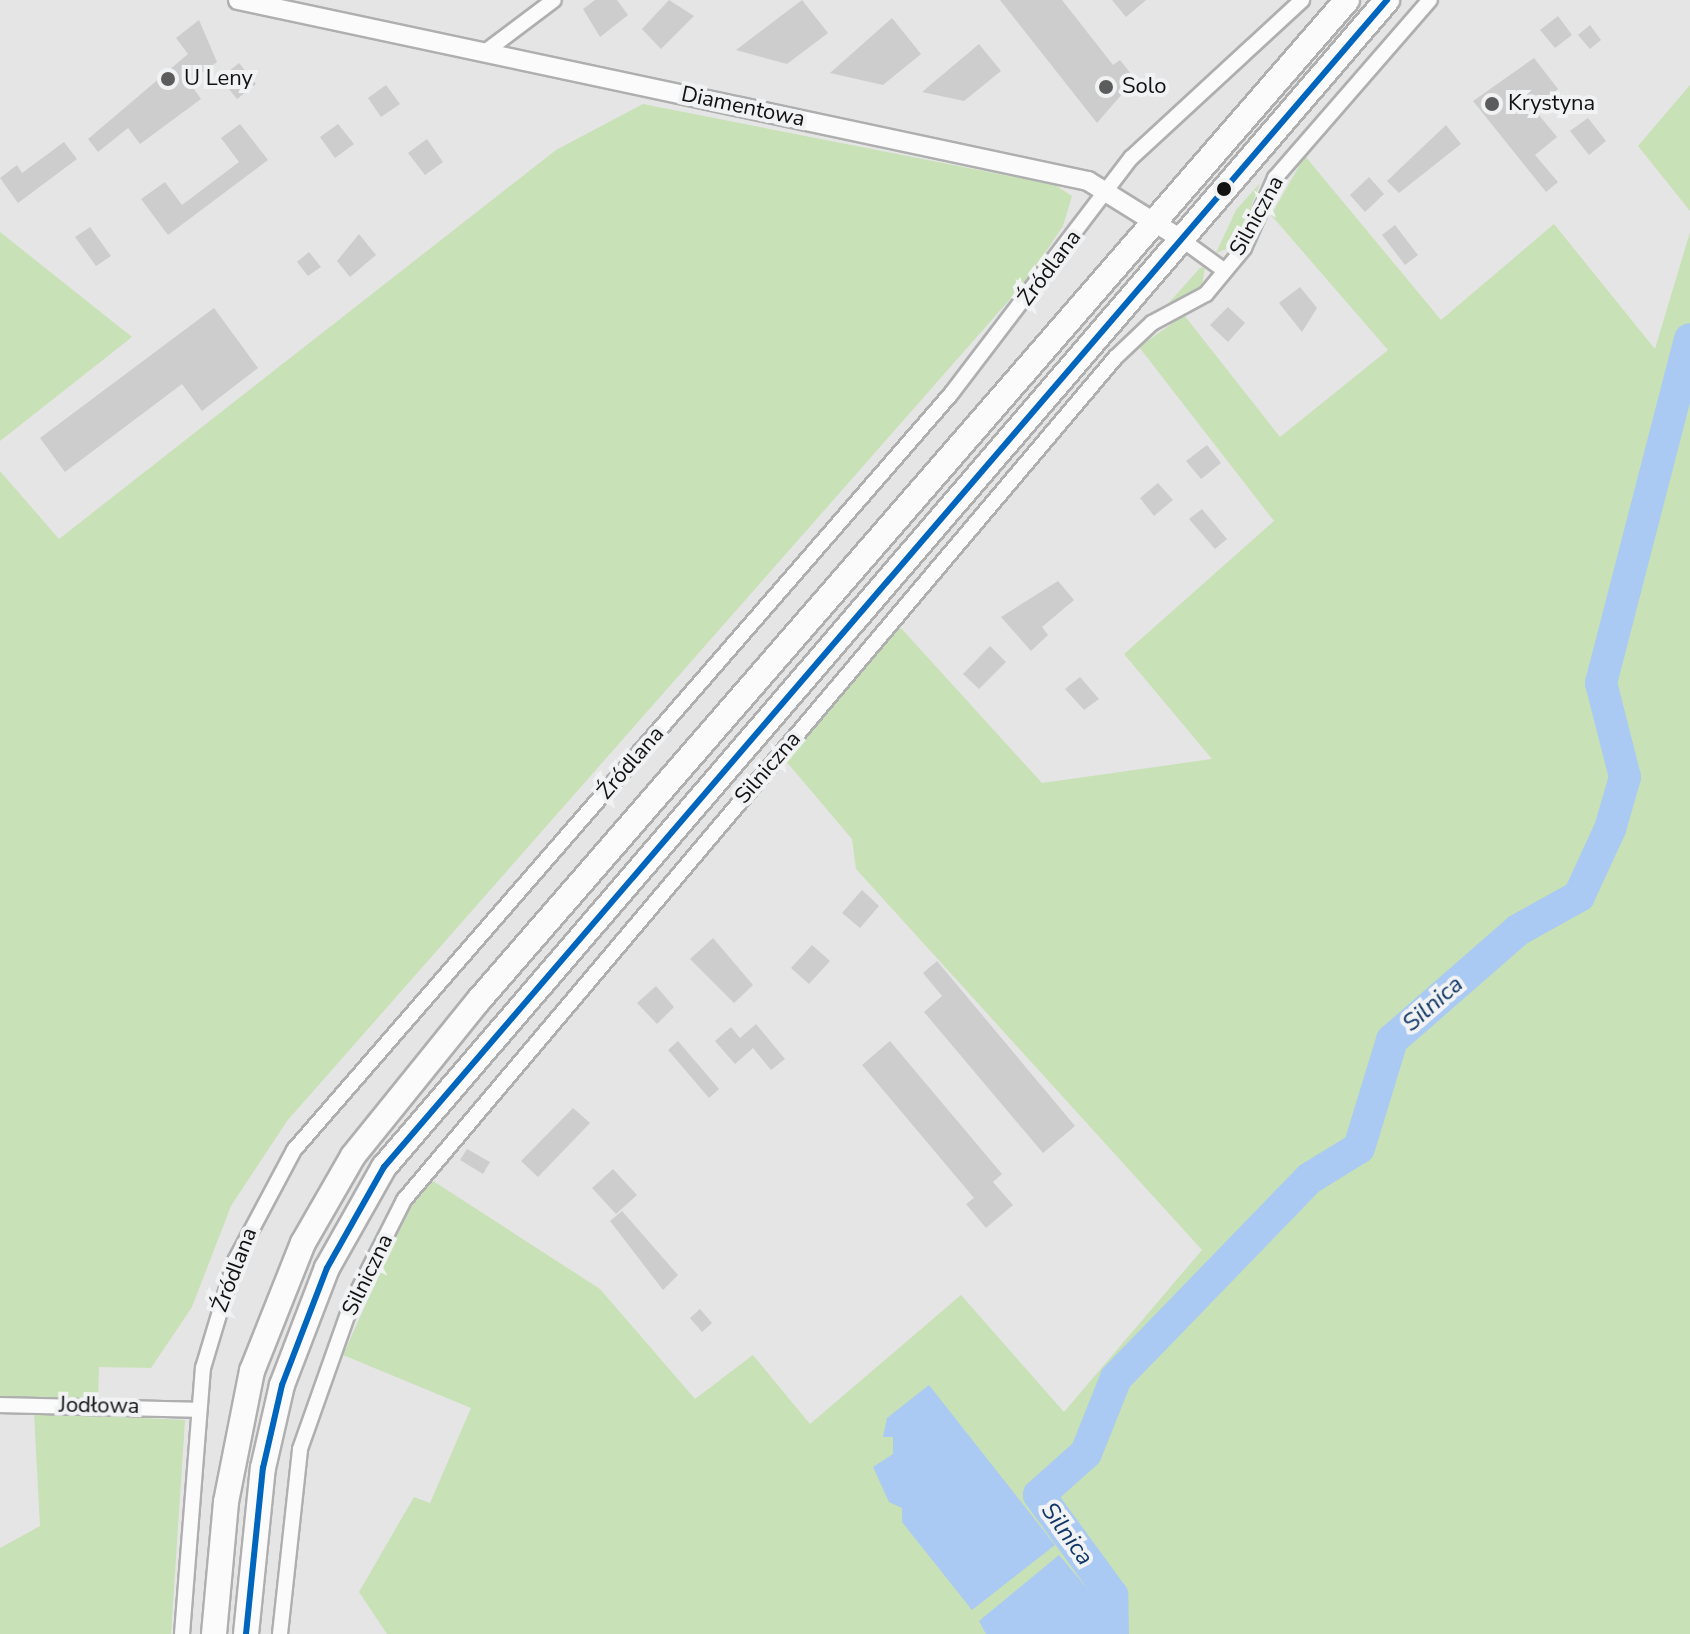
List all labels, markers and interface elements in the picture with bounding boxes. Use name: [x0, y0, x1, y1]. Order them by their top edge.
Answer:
place label: U Leny: [184, 66, 253, 92]
marker: U Leny: [159, 70, 177, 88]
place label: Solo: [1122, 74, 1166, 100]
marker: Solo: [1097, 78, 1115, 96]
street label: Diamentowa: [679, 81, 807, 133]
place label: Krystyna: [1508, 91, 1595, 117]
marker: Krystyna: [1483, 95, 1501, 113]
street label: Silniczna: [1224, 171, 1290, 261]
unlabelled marker: [1216, 181, 1232, 197]
street label: Źródlana: [1013, 225, 1087, 311]
street label: Źródlana: [592, 721, 670, 805]
street label: Silniczna: [729, 726, 807, 810]
water label: Silnica: [1397, 970, 1469, 1038]
street label: Źródlana: [207, 1224, 263, 1316]
street label: Silniczna: [337, 1230, 399, 1320]
street label: Jodłowa: [58, 1392, 140, 1420]
water label: Silnica: [1035, 1497, 1099, 1571]

